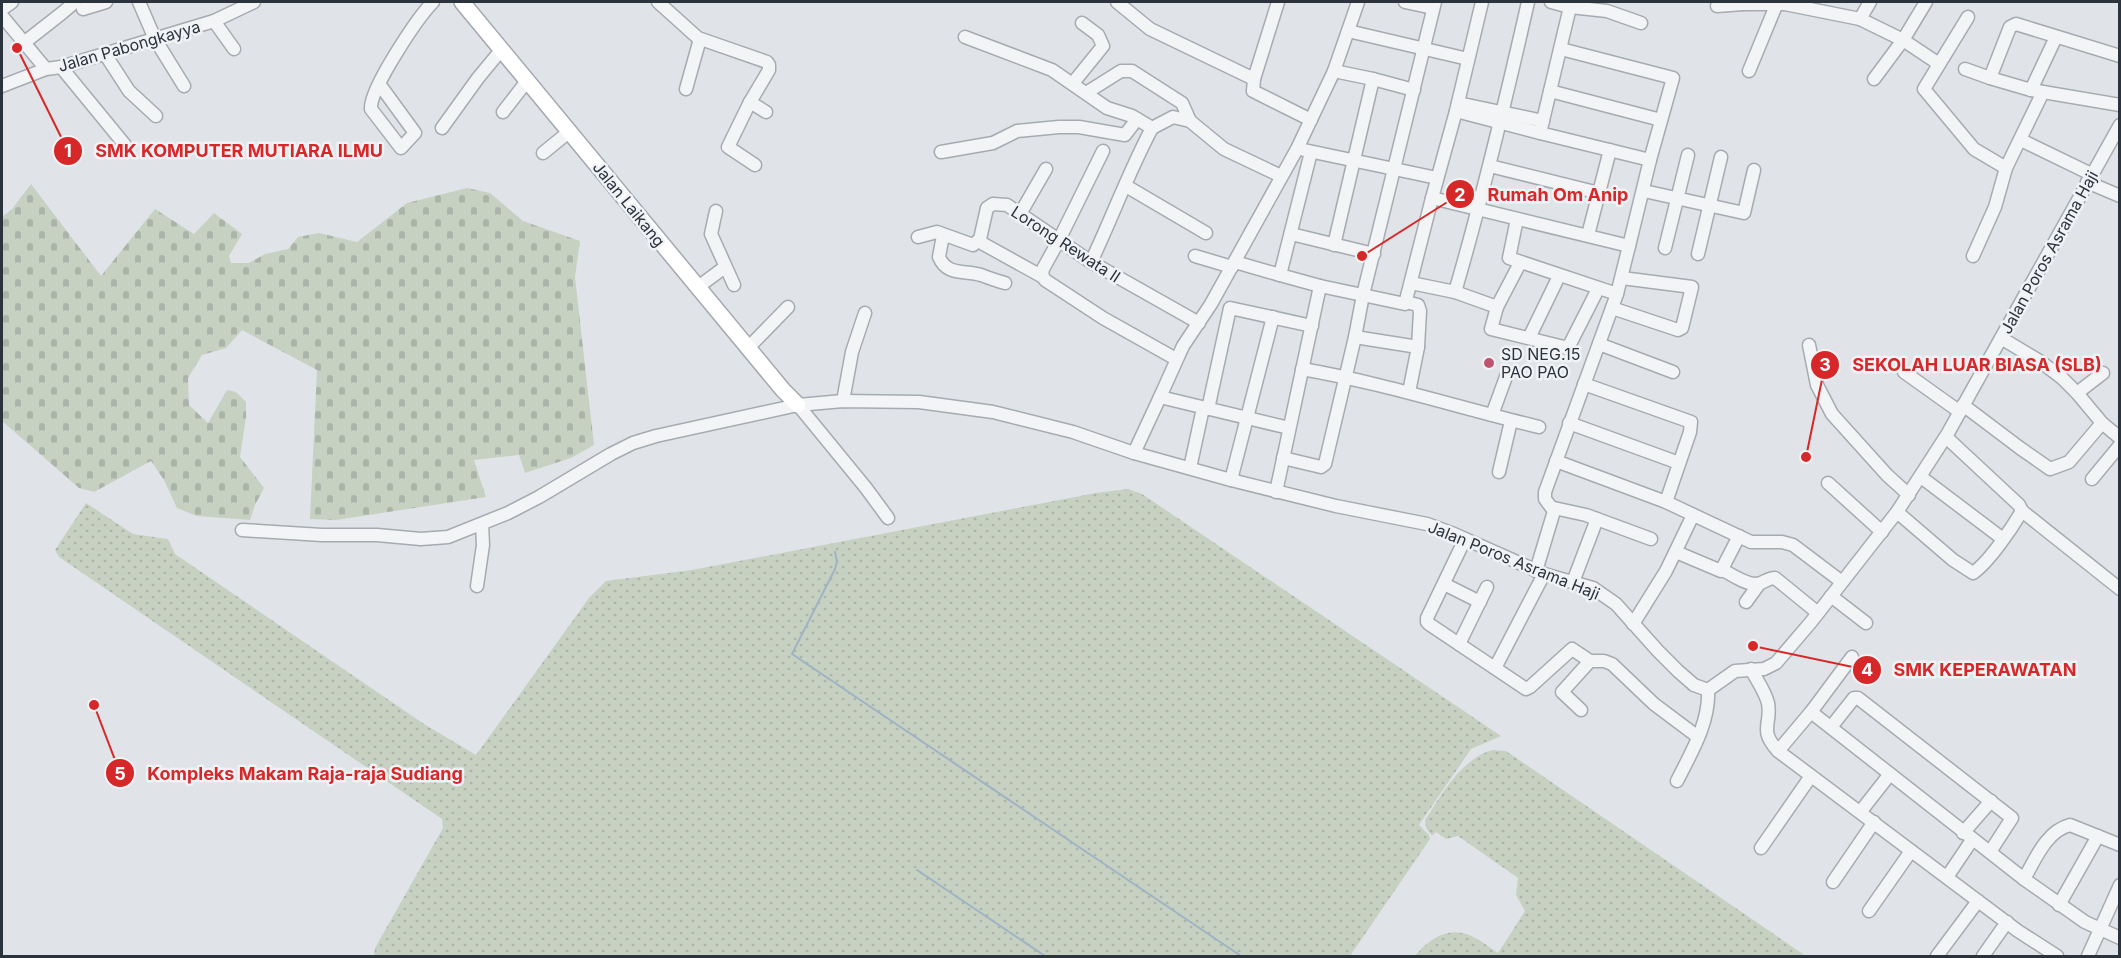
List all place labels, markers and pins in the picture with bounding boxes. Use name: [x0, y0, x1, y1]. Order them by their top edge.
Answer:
callout: SMK KOMPUTER MUTIARA ILMU: [53, 133, 395, 169]
callout: Rumah Om Anip: [1445, 176, 1640, 212]
place label: SD NEG.15 PAO PAO: [1501, 344, 1580, 382]
callout: SEKOLAH LUAR BIASA (SLB): [1810, 347, 2113, 383]
marker: SD NEG.15 PAO PAO: [1482, 356, 1496, 370]
callout: SMK KEPERAWATAN: [1852, 652, 2089, 688]
callout: Kompleks Makam Raja-raja Sudiang: [105, 755, 475, 791]

